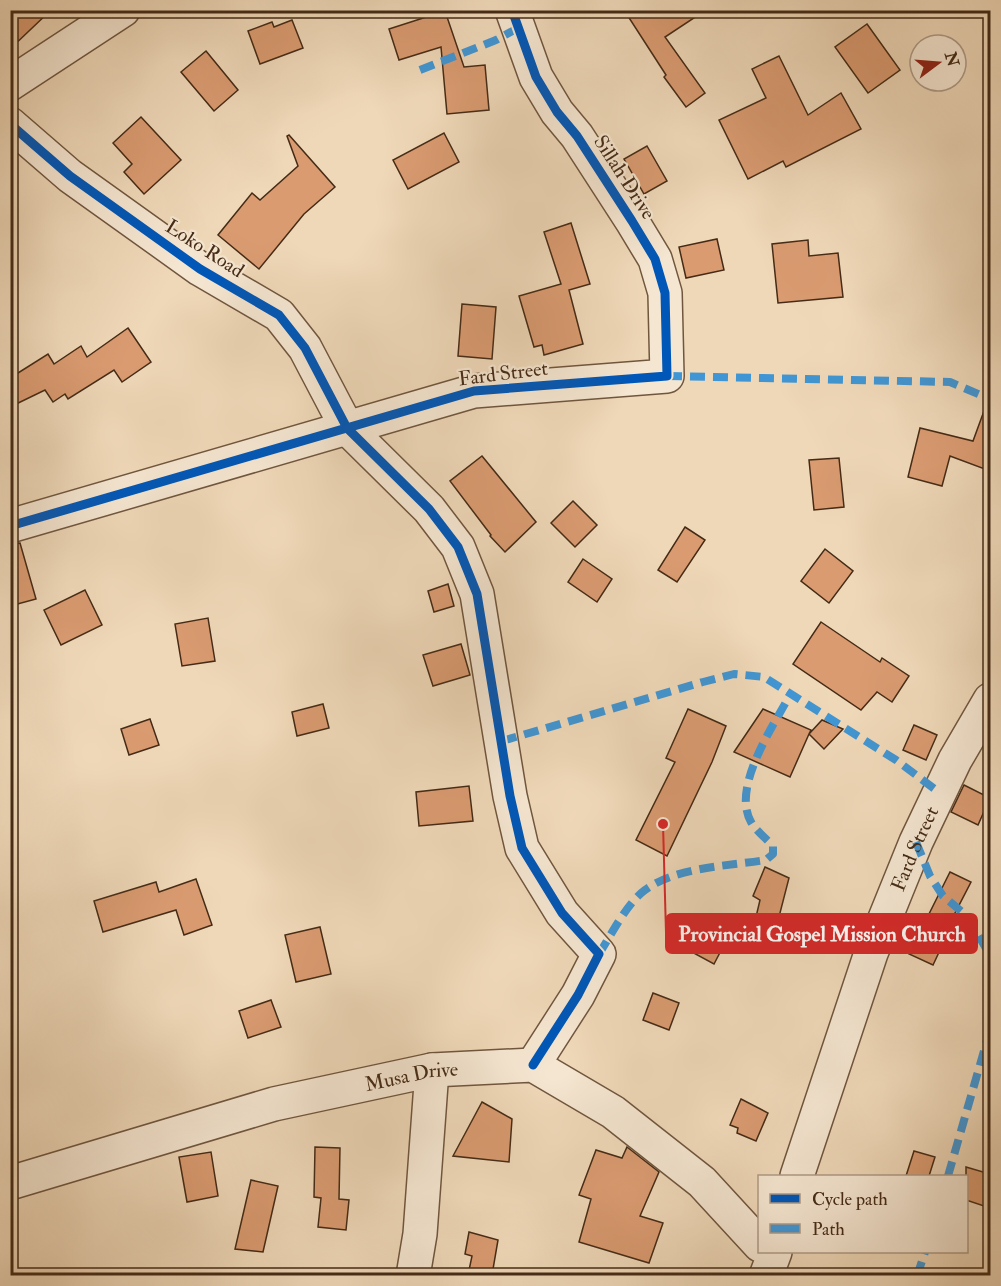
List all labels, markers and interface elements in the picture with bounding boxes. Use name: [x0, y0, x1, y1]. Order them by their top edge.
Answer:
north arrow: [908, 33, 968, 93]
text: N: [940, 49, 963, 69]
street label: Sillah Drive: [588, 130, 661, 224]
street label: Loko Road: [161, 214, 249, 283]
street label: Fard Street: [457, 356, 550, 391]
street label: Fard Street: [885, 802, 944, 895]
callout: Provincial Gospel Mission Church: [666, 914, 977, 953]
text: Provincial Gospel Mission Church: [678, 921, 966, 948]
street label: Musa Drive: [363, 1057, 459, 1097]
legend: [758, 1175, 968, 1253]
text: Cycle path: [812, 1188, 888, 1211]
text: Path: [812, 1218, 845, 1241]

